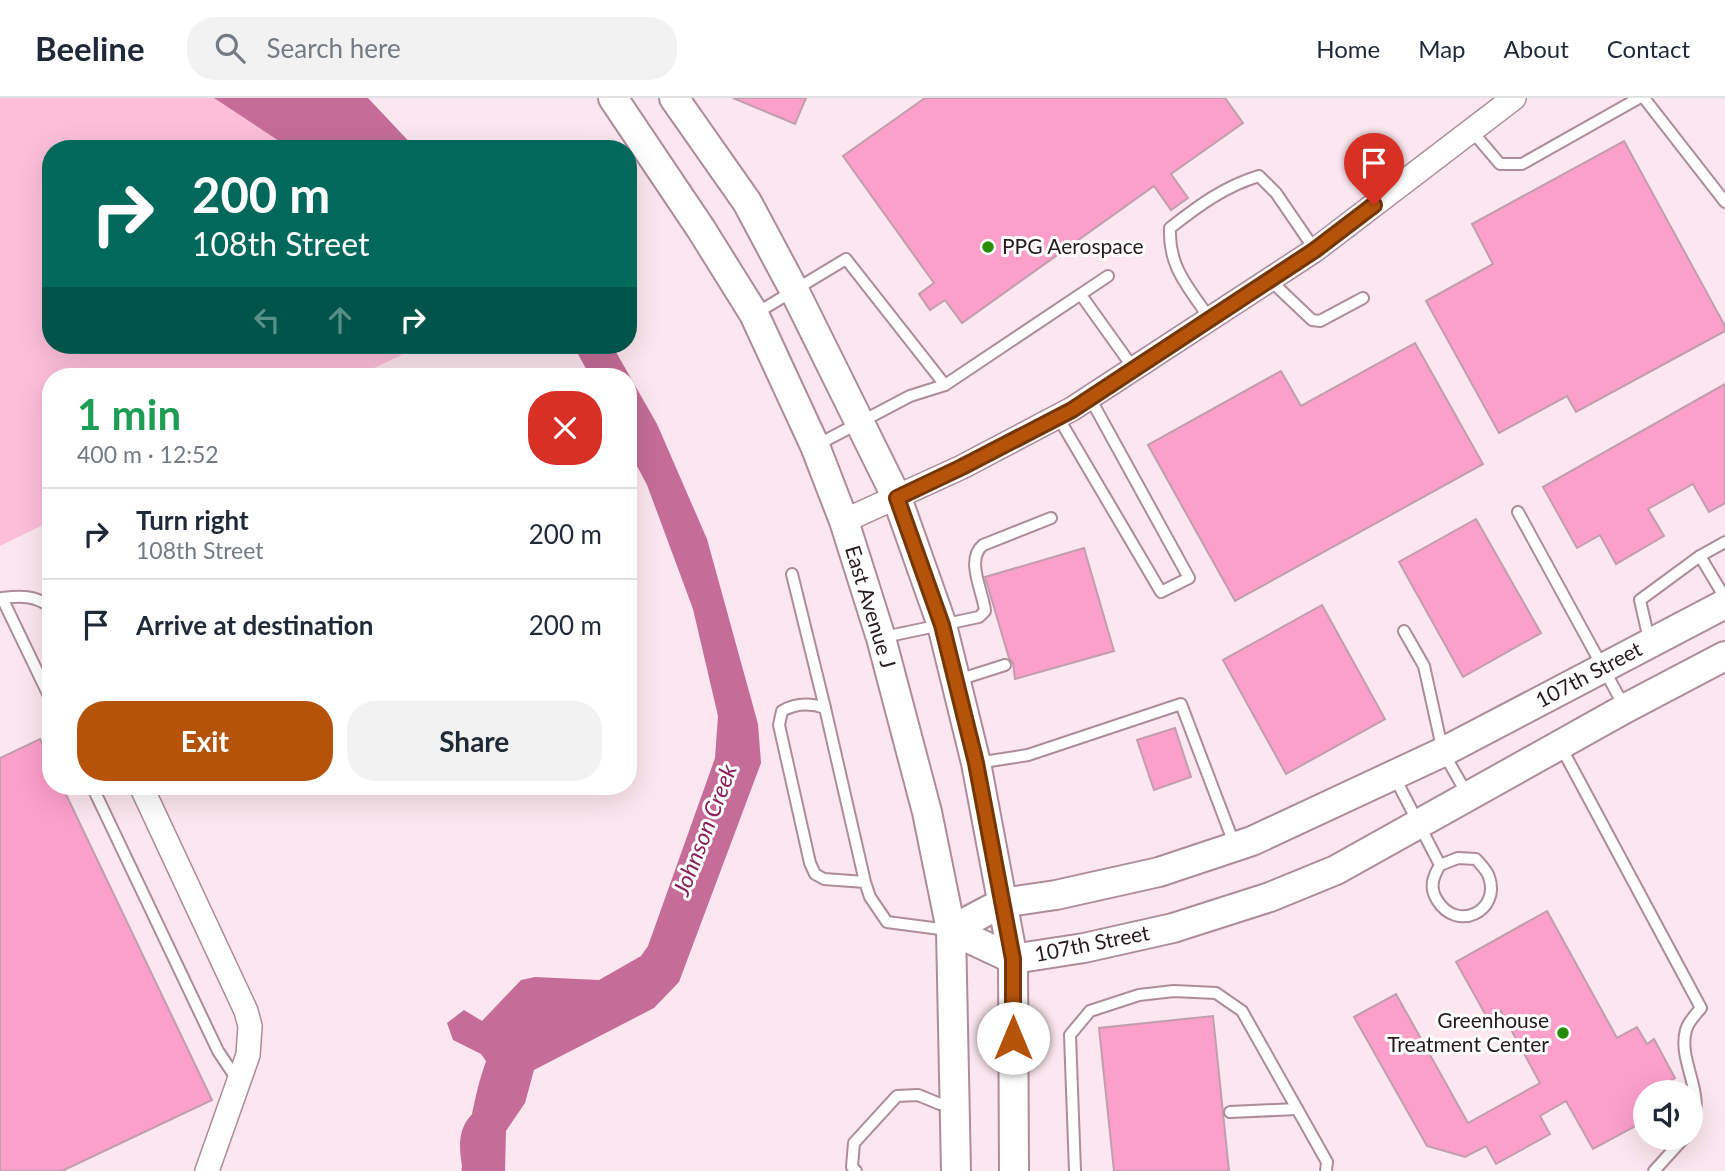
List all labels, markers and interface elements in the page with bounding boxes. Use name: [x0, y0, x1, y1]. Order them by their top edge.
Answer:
search box: [187, 17, 677, 80]
text: Beeline: [35, 28, 145, 68]
icon: search: [211, 29, 249, 67]
text: Search here: [267, 32, 401, 64]
text: Home: [1316, 34, 1380, 63]
text: Map: [1418, 34, 1466, 63]
text: About: [1504, 34, 1569, 63]
text: Contact: [1607, 34, 1690, 63]
pin: [1344, 133, 1404, 205]
icon: arrive: [1355, 144, 1393, 182]
text: 200 m: [192, 165, 330, 223]
icon: right: [77, 168, 168, 259]
text: 108th Street: [192, 224, 369, 263]
place label: PPG Aerospace: [1002, 233, 1144, 258]
marker: PPG Aerospace: [980, 239, 996, 255]
icon: left: [248, 301, 286, 339]
icon: ahead: [321, 301, 359, 339]
icon: right: [394, 301, 432, 339]
text: 1 min: [77, 389, 181, 439]
button: close: [528, 391, 602, 465]
text: 400 m · 12:52: [77, 440, 219, 468]
text: Turn right: [136, 504, 249, 536]
icon: right: [77, 515, 115, 553]
text: 200 m: [529, 518, 602, 550]
text: 108th Street: [136, 536, 264, 564]
street label: East Avenue J: [841, 542, 902, 671]
icon: arrive: [77, 606, 115, 644]
text: Arrive at destination: [136, 609, 373, 641]
text: 200 m: [529, 609, 602, 641]
street label: 107th Street: [1531, 635, 1646, 712]
button: Exit: [77, 701, 333, 781]
button: Share: [347, 701, 602, 781]
water label: Johnson Creek: [666, 759, 742, 900]
street label: 107th Street: [1032, 919, 1152, 966]
position arrow: [976, 1001, 1050, 1075]
place label: Greenhouse Treatment Center: [1387, 1007, 1549, 1056]
marker: Greenhouse Treatment Center: [1555, 1025, 1571, 1041]
map controls: [1633, 1080, 1703, 1150]
button: sound: [1633, 1080, 1703, 1150]

